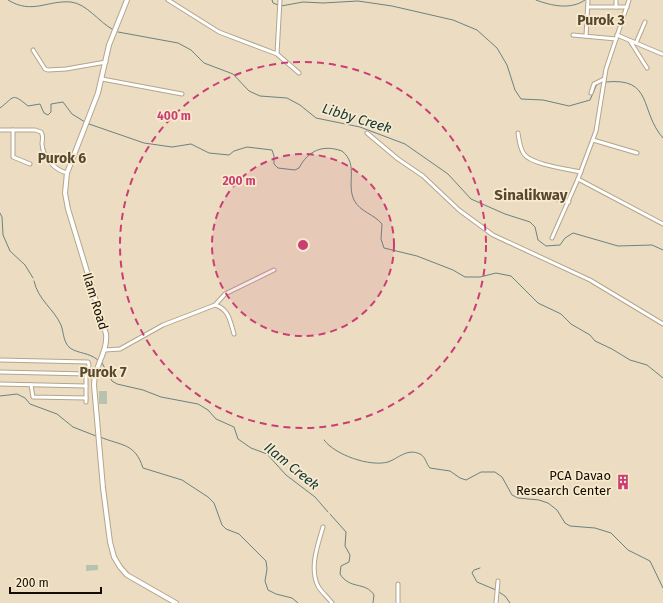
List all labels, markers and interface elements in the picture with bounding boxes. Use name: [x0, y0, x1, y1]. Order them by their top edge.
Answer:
district label: Purok 3: [577, 12, 625, 29]
water label: Libby Creek: [320, 100, 394, 137]
text: 400 m: [157, 109, 191, 123]
district label: Purok 6: [38, 150, 86, 167]
text: 200 m: [222, 174, 256, 188]
district label: Sinalikway: [494, 186, 568, 204]
centre of rings: [296, 238, 310, 252]
street label: Ilam Road: [80, 271, 111, 332]
district label: Purok 7: [79, 364, 127, 381]
water label: Ilam Creek: [261, 439, 323, 494]
place label: PCA Davao Research Center: [516, 468, 611, 498]
building icon: PCA Davao Research Center: [614, 473, 632, 491]
scale bar: [10, 569, 101, 595]
text: 200 m: [16, 576, 49, 590]

